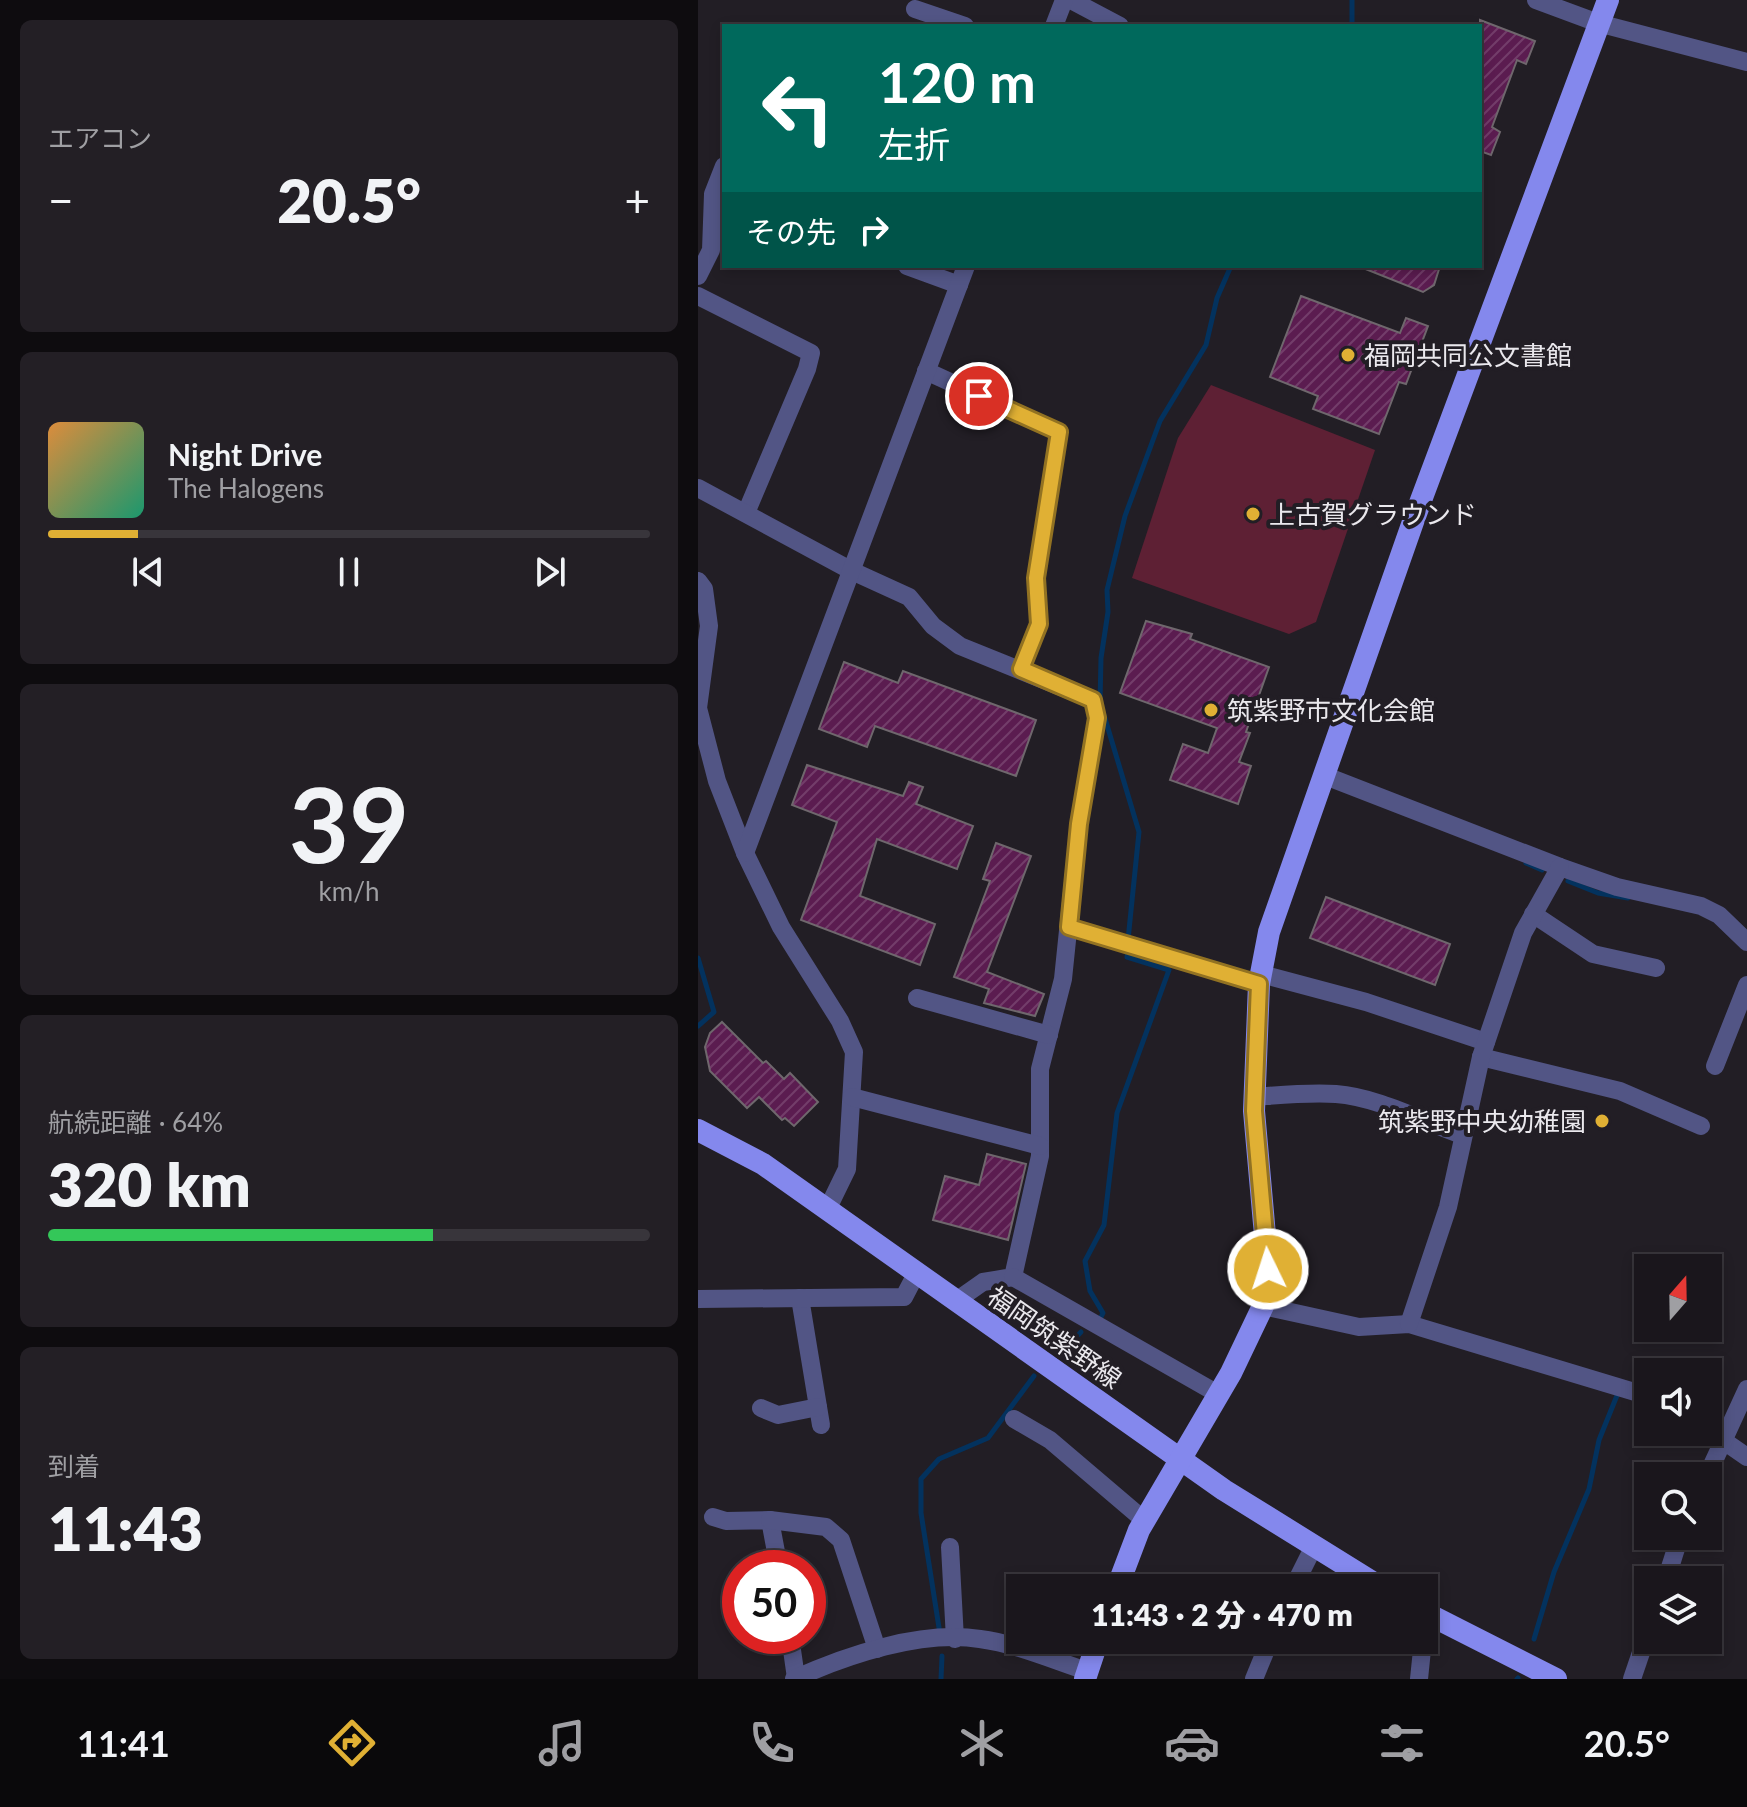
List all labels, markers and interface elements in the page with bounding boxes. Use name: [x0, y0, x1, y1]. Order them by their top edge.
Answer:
text: 120 m: [878, 48, 1036, 115]
icon: left: [746, 56, 850, 160]
text: エアコン: [48, 122, 152, 154]
text: 左折: [878, 122, 950, 166]
text: 20.5°: [277, 164, 421, 236]
text: −: [48, 174, 74, 226]
text: +: [624, 174, 650, 226]
icon: right: [852, 208, 896, 252]
text: その先: [746, 213, 836, 249]
place label: 福岡共同公文書館: [1364, 339, 1572, 371]
marker: 福岡共同公文書館: [1339, 346, 1357, 364]
pin: [945, 362, 1013, 430]
icon: arrive: [957, 374, 1001, 418]
text: Night Drive: [168, 436, 322, 472]
text: The Halogens: [168, 472, 324, 504]
place label: 上古賀グラウンド: [1269, 498, 1477, 530]
marker: 上古賀グラウンド: [1244, 505, 1262, 523]
icon: previous: [126, 550, 170, 594]
icon: pause: [327, 550, 371, 594]
icon: next: [528, 550, 572, 594]
place label: 筑紫野市文化会館: [1227, 694, 1435, 726]
marker: 筑紫野市文化会館: [1202, 701, 1220, 719]
text: 39: [289, 760, 409, 885]
text: km/h: [319, 875, 379, 907]
place label: 筑紫野中央幼稚園: [1378, 1105, 1586, 1137]
text: 航続距離 · 64%: [48, 1106, 223, 1138]
marker: 筑紫野中央幼稚園: [1593, 1112, 1611, 1130]
text: 320 km: [48, 1148, 251, 1220]
position arrow: [1226, 1227, 1310, 1311]
north arrow: [1634, 1254, 1722, 1342]
map controls: [1634, 1254, 1722, 1654]
street label: 福岡筑紫野線: [982, 1279, 1128, 1395]
button: sound: [1634, 1358, 1722, 1446]
text: 到着: [48, 1450, 100, 1482]
button: search: [1634, 1462, 1722, 1550]
text: 11:43: [48, 1492, 203, 1564]
speed limit sign: 50: [722, 1550, 826, 1654]
button: layers: [1634, 1566, 1722, 1654]
text: 11:43 · 2 分 · 470 m: [1091, 1596, 1353, 1632]
icon: directions: [324, 1715, 380, 1771]
icon: music: [534, 1715, 590, 1771]
icon: phone: [744, 1715, 800, 1771]
icon: climate: [954, 1715, 1010, 1771]
icon: car: [1164, 1715, 1220, 1771]
icon: filters: [1374, 1715, 1430, 1771]
text: 11:41: [77, 1721, 170, 1765]
text: 20.5°: [1584, 1721, 1670, 1765]

